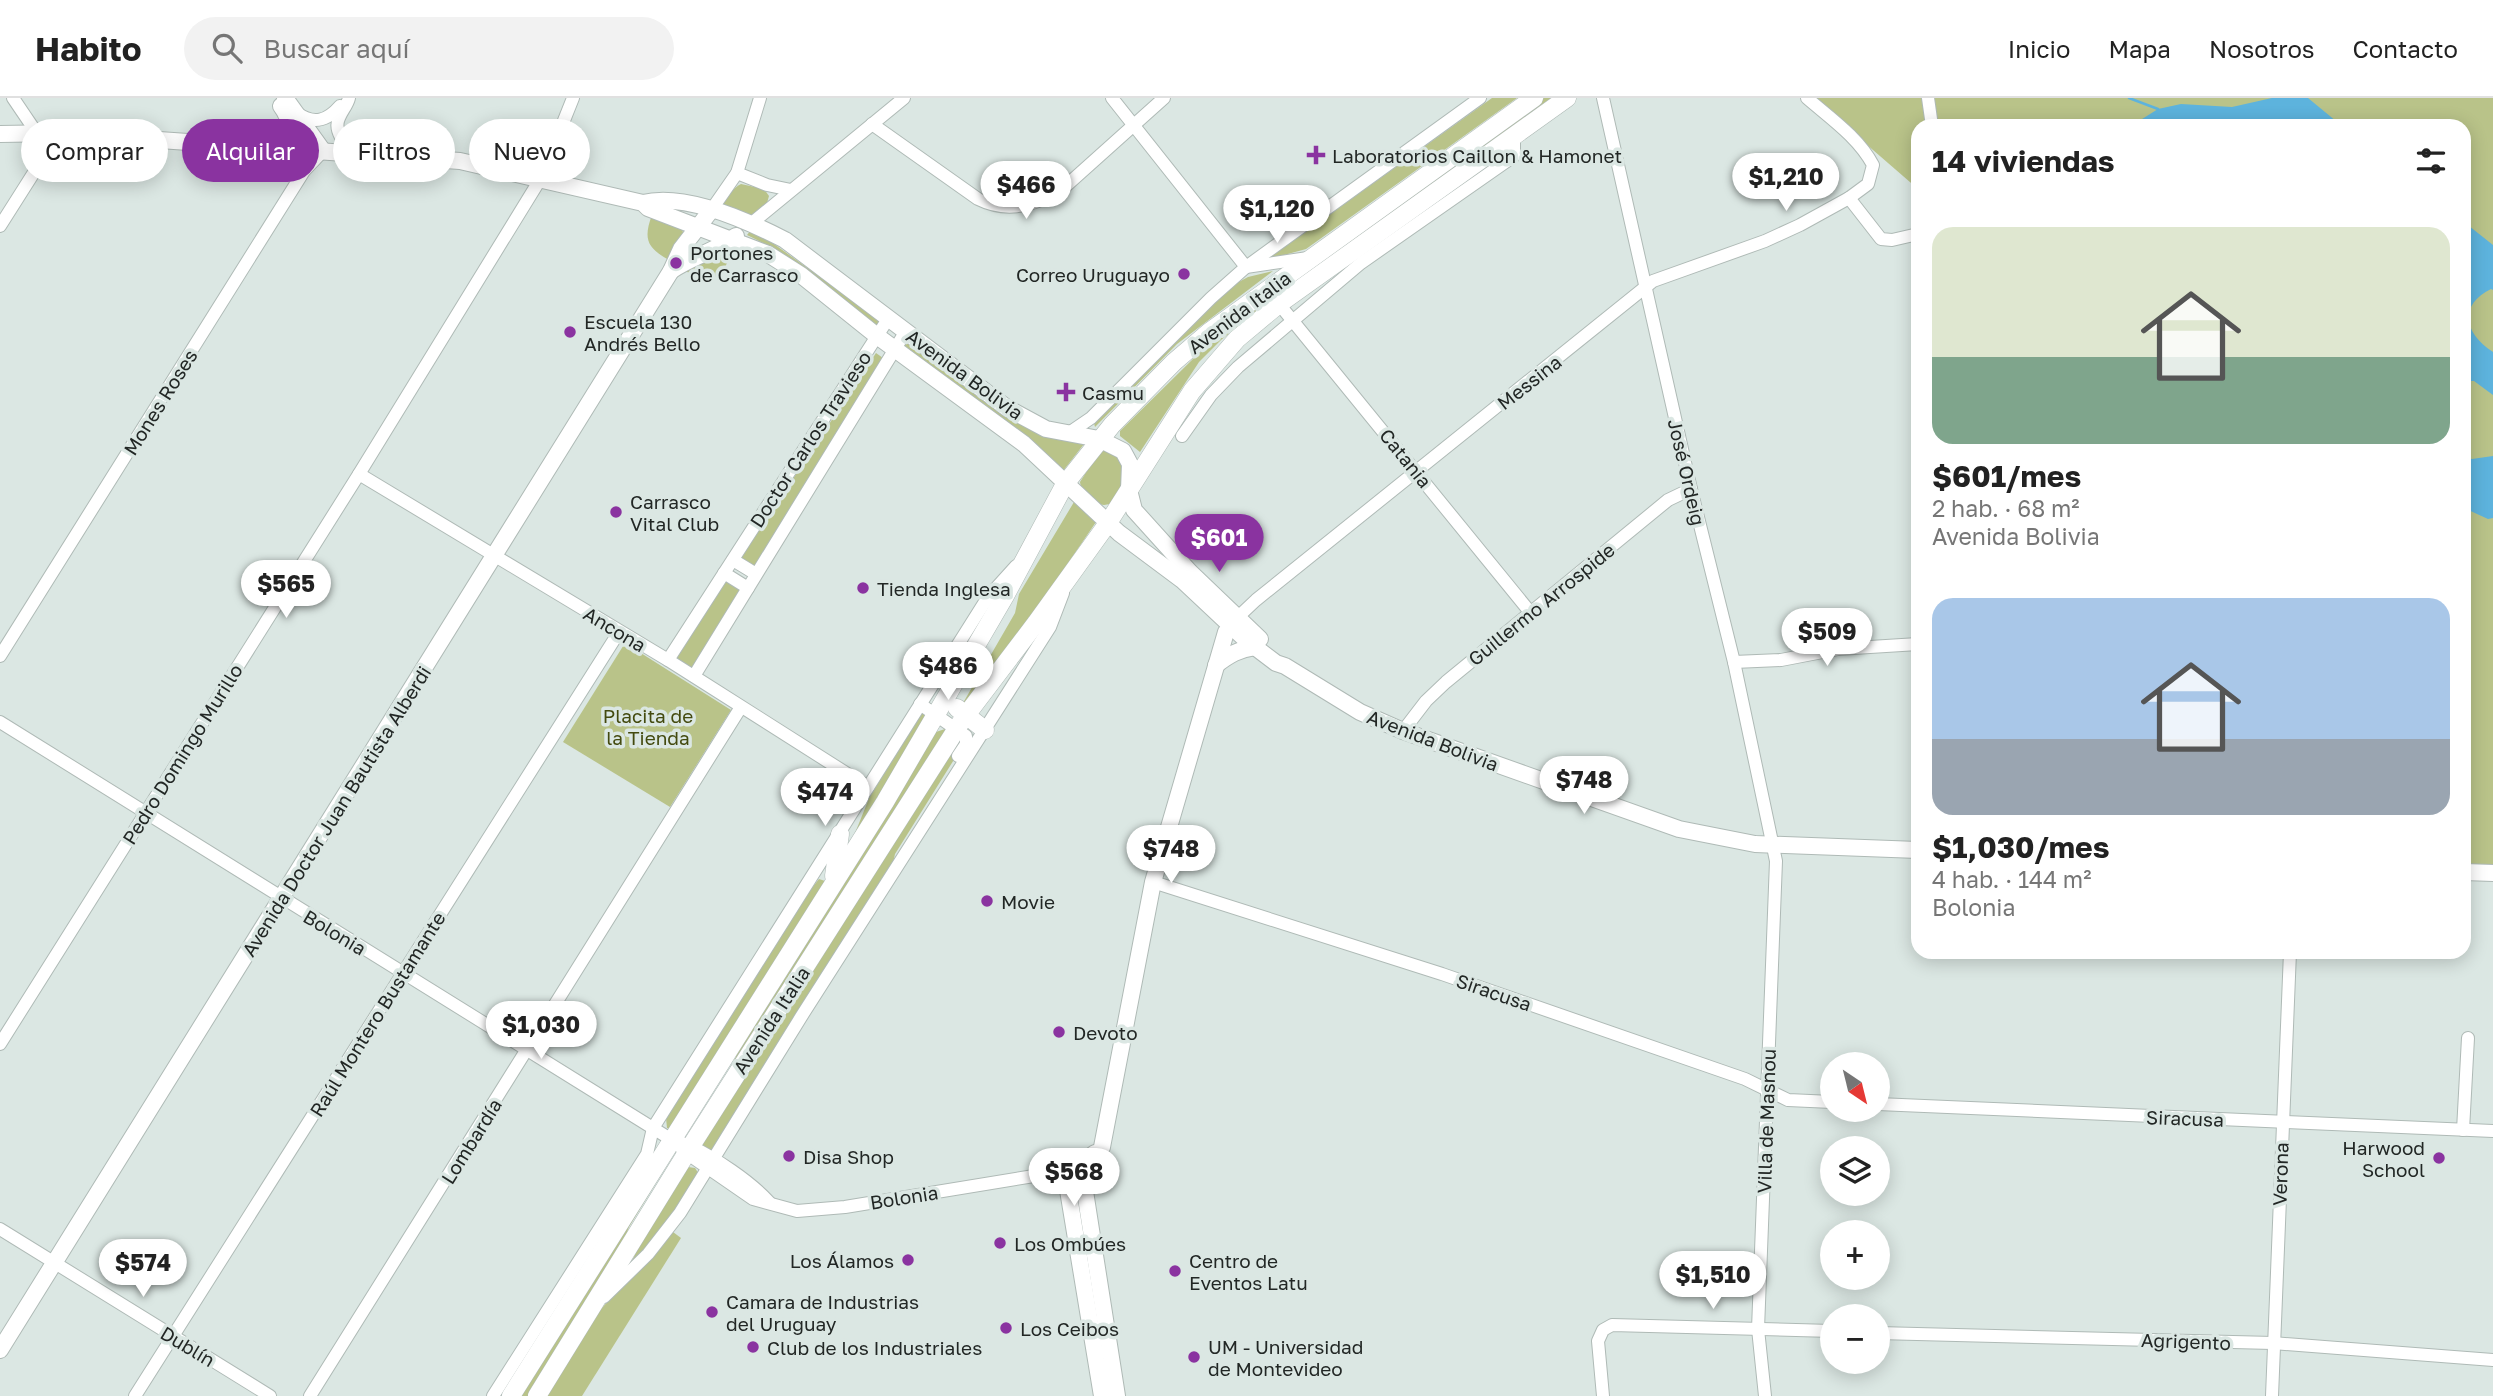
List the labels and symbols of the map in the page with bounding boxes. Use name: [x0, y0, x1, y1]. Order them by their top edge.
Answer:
place label: Laboratorios Caillon & Hamonet: [1332, 144, 1622, 167]
marker: Laboratorios Caillon & Hamonet: [1306, 145, 1326, 165]
pin: $1,210: [1729, 153, 1843, 213]
pin: $466: [985, 162, 1067, 221]
pin: $1,120: [1220, 186, 1334, 245]
place label: Portones de Carrasco: [690, 241, 798, 286]
marker: Portones de Carrasco: [668, 255, 684, 271]
place label: Correo Uruguayo: [1016, 263, 1170, 286]
marker: Correo Uruguayo: [1176, 266, 1192, 282]
street label: Avenida Italia: [1183, 266, 1295, 358]
place label: Escuela 130 Andrés Bello: [584, 310, 700, 355]
marker: Escuela 130 Andrés Bello: [562, 324, 578, 340]
street label: Avenida Bolivia: [902, 324, 1028, 424]
street label: Mones Roses: [118, 345, 202, 459]
street label: Doctor Carlos Travieso: [744, 347, 876, 531]
street label: Messina: [1492, 350, 1566, 414]
place label: Casmu: [1082, 381, 1144, 404]
marker: Casmu: [1056, 382, 1076, 402]
street label: José Ordeig: [1664, 417, 1710, 527]
street label: Catania: [1375, 424, 1437, 492]
place label: Carrasco Vital Club: [630, 490, 719, 535]
marker: Carrasco Vital Club: [608, 504, 624, 520]
pin: $601: [1178, 514, 1260, 574]
street label: Guillermo Arrospide: [1463, 538, 1619, 670]
pin: $565: [245, 560, 327, 620]
place label: Tienda Inglesa: [877, 577, 1011, 600]
marker: Tienda Inglesa: [855, 580, 871, 596]
street label: Ancona: [580, 601, 650, 657]
pin: $509: [1786, 608, 1868, 668]
pin: $486: [907, 642, 989, 702]
street label: Pedro Domingo Murillo: [117, 660, 247, 848]
street label: Avenida Doctor Juan Bautista Alberdi: [237, 662, 435, 960]
park label: Placita de la Tienda: [603, 704, 693, 749]
street label: Avenida Bolivia: [1364, 704, 1502, 776]
pin: $748: [1543, 756, 1625, 816]
pin: $474: [784, 768, 866, 828]
pin: $748: [1130, 826, 1212, 885]
place label: Movie: [1001, 890, 1055, 913]
marker: Movie: [979, 893, 995, 909]
street label: Bolonia: [300, 904, 370, 960]
street label: Raúl Montero Bustamante: [304, 907, 450, 1121]
street label: Avenida Italia: [728, 962, 814, 1078]
street label: Siracusa: [1453, 968, 1535, 1016]
pin: $1,030: [484, 1002, 598, 1061]
place label: Devoto: [1073, 1021, 1138, 1044]
marker: Devoto: [1051, 1024, 1067, 1040]
street label: Villa de Masnou: [1752, 1048, 1780, 1194]
north arrow: [1820, 1052, 1890, 1122]
street label: Lombardía: [436, 1094, 506, 1188]
street label: Siracusa: [2146, 1105, 2224, 1131]
place label: Harwood School: [2342, 1136, 2425, 1181]
street label: Verona: [2267, 1142, 2293, 1206]
place label: Disa Shop: [803, 1145, 894, 1168]
marker: Disa Shop: [781, 1148, 797, 1164]
pin: $568: [1033, 1148, 1115, 1208]
marker: Harwood School: [2431, 1150, 2447, 1166]
street label: Bolonia: [868, 1180, 940, 1214]
place label: Los Ombúes: [1014, 1232, 1126, 1255]
marker: Los Ombúes: [992, 1235, 1008, 1251]
pin: $574: [102, 1240, 184, 1299]
place label: Los Álamos: [790, 1249, 894, 1272]
place label: Centro de Eventos Latu: [1189, 1249, 1308, 1294]
marker: Los Álamos: [900, 1252, 916, 1268]
pin: $1,510: [1656, 1252, 1770, 1311]
marker: Centro de Eventos Latu: [1167, 1263, 1183, 1279]
place label: Camara de Industrias del Uruguay: [726, 1290, 919, 1335]
marker: Camara de Industrias del Uruguay: [704, 1304, 720, 1320]
place label: Los Ceibos: [1020, 1317, 1119, 1340]
marker: Los Ceibos: [998, 1320, 1014, 1336]
street label: Dublín: [157, 1321, 219, 1371]
street label: Agrigento: [2141, 1328, 2231, 1354]
place label: UM - Universidad de Montevideo: [1208, 1335, 1364, 1380]
place label: Club de los Industriales: [767, 1336, 982, 1359]
marker: Club de los Industriales: [745, 1339, 761, 1355]
marker: UM - Universidad de Montevideo: [1186, 1349, 1202, 1365]

